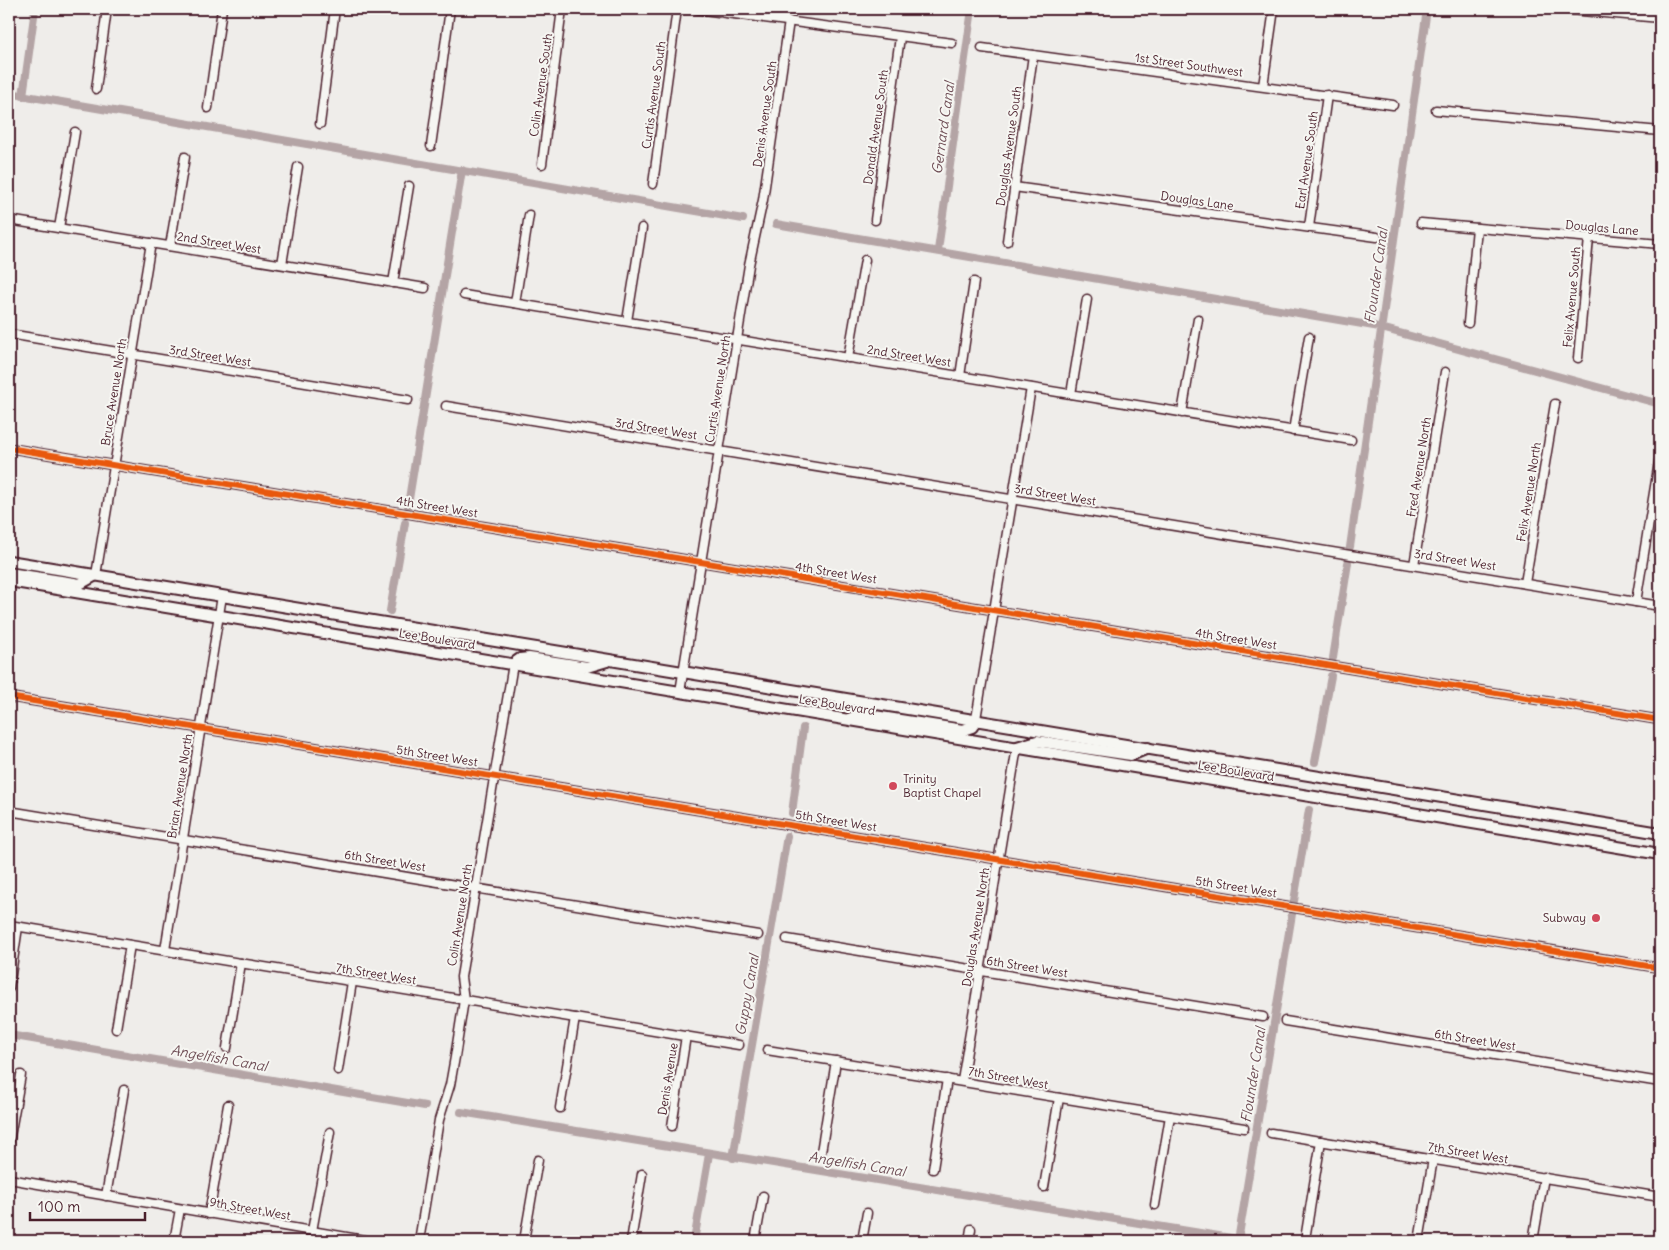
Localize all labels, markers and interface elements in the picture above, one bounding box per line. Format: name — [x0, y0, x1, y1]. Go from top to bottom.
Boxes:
street label: Colin Avenue South — [526, 32, 555, 138]
street label: Curtis Avenue South — [638, 40, 669, 150]
street label: 1st Street Southwest — [1134, 50, 1244, 79]
street label: Denis Avenue South — [750, 60, 779, 168]
street label: Donald Avenue South — [860, 68, 891, 185]
water label: Gernard Canal — [928, 79, 959, 175]
street label: Douglas Avenue South — [993, 85, 1024, 207]
street label: Earl Avenue South — [1292, 110, 1321, 210]
street label: Douglas Lane — [1160, 188, 1234, 213]
street label: Douglas Lane — [1565, 217, 1639, 238]
water label: Flounder Canal — [1360, 225, 1392, 325]
street label: 2nd Street West — [176, 228, 262, 257]
street label: Felix Avenue South — [1560, 246, 1583, 348]
street label: Curtis Avenue North — [702, 334, 733, 444]
street label: Bruce Avenue North — [98, 337, 129, 447]
street label: 2nd Street West — [866, 341, 952, 370]
street label: 3rd Street West — [168, 342, 252, 369]
street label: 3rd Street West — [614, 415, 698, 442]
street label: Fred Avenue North — [1403, 416, 1434, 518]
street label: Felix Avenue North — [1513, 441, 1544, 543]
street label: 3rd Street West — [1013, 481, 1097, 508]
street label: 4th Street West — [395, 493, 479, 520]
street label: 3rd Street West — [1413, 546, 1497, 573]
street label: 4th Street West — [794, 559, 878, 586]
street label: Lee Boulevard — [398, 625, 476, 652]
street label: 4th Street West — [1194, 625, 1278, 652]
street label: Lee Boulevard — [798, 691, 876, 718]
street label: Brian Avenue North — [164, 732, 195, 839]
street label: 5th Street West — [395, 742, 479, 769]
street label: Lee Boulevard — [1197, 757, 1275, 784]
place label: Trinity Baptist Chapel — [903, 771, 981, 800]
marker: Trinity Baptist Chapel — [887, 780, 899, 792]
street label: 5th Street West — [794, 807, 878, 834]
street label: 6th Street West — [343, 847, 427, 874]
street label: Colin Avenue North — [444, 863, 475, 967]
street label: Douglas Avenue North — [959, 866, 992, 988]
street label: 5th Street West — [1194, 873, 1278, 900]
place label: Subway — [1543, 910, 1586, 925]
marker: Subway — [1590, 912, 1602, 924]
water label: Guppy Canal — [731, 951, 763, 1037]
street label: 6th Street West — [985, 953, 1069, 980]
street label: 7th Street West — [335, 960, 417, 987]
water label: Flounder Canal — [1237, 1024, 1270, 1124]
street label: 6th Street West — [1433, 1026, 1517, 1053]
water label: Angelfish Canal — [169, 1041, 270, 1076]
street label: Denis Avenue — [654, 1042, 681, 1116]
street label: 7th Street West — [967, 1063, 1049, 1092]
street label: 7th Street West — [1427, 1139, 1509, 1166]
water label: Angelfish Canal — [807, 1147, 908, 1181]
scale bar — [30, 1190, 145, 1222]
street label: 9th Street West — [208, 1194, 292, 1223]
text: 100 m — [38, 1197, 80, 1216]

